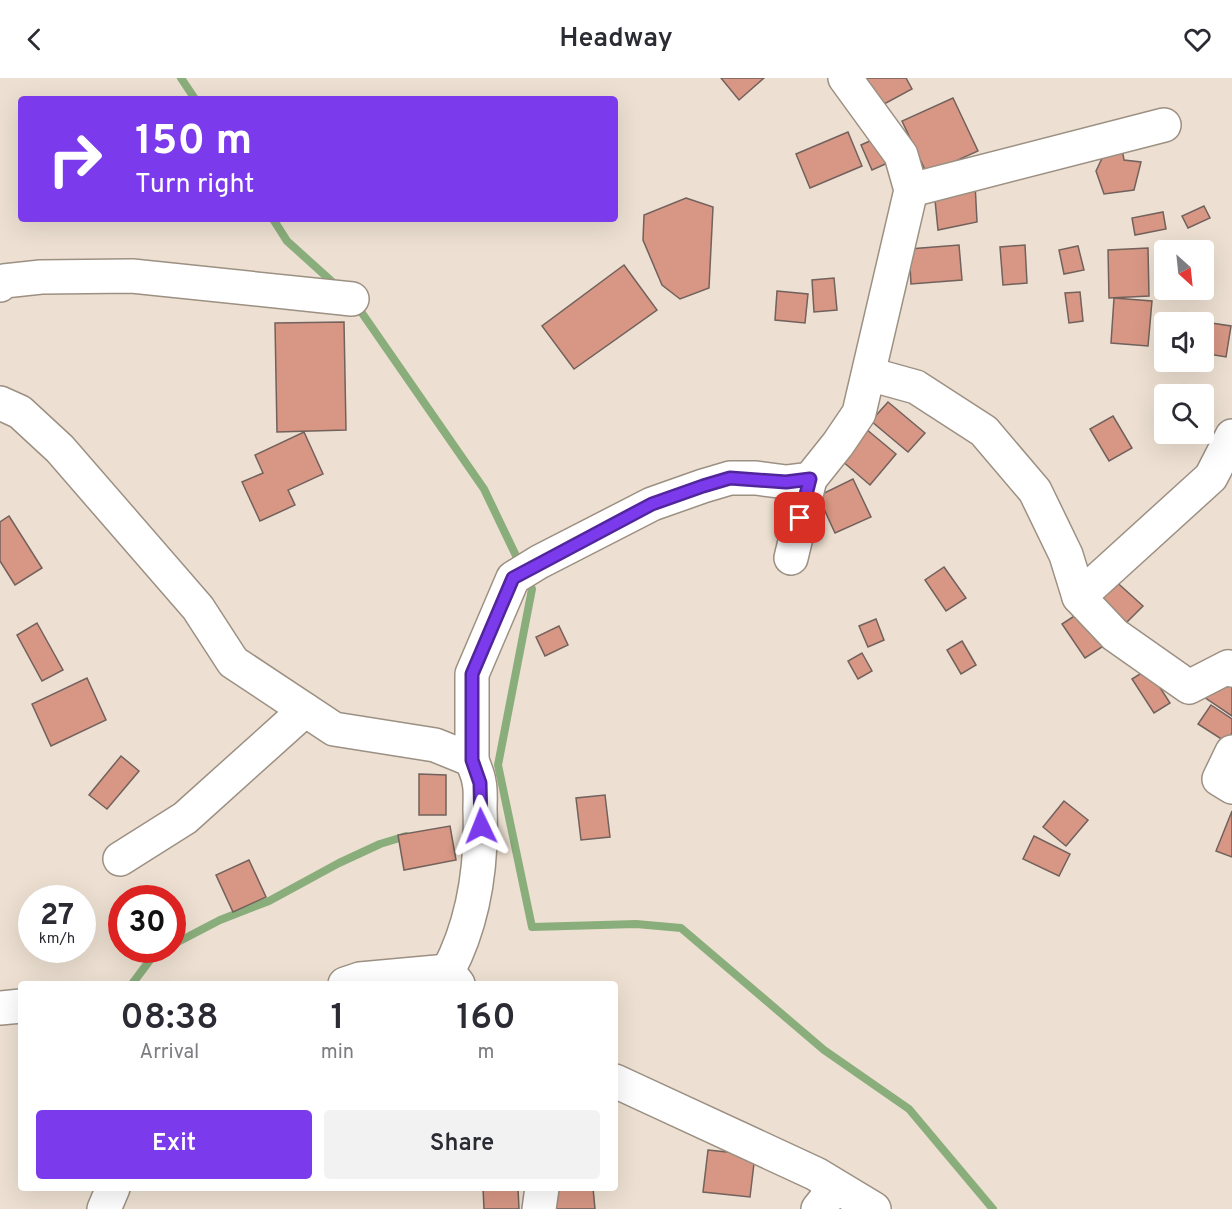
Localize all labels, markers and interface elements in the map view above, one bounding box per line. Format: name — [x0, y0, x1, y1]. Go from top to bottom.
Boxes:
text: Headway — [559, 22, 673, 56]
icon: back — [18, 23, 51, 56]
icon: heart — [1181, 23, 1214, 56]
text: 150 m — [135, 116, 252, 169]
icon: right — [36, 120, 114, 198]
text: Turn right — [135, 168, 254, 202]
north arrow — [1154, 240, 1214, 300]
map controls — [1154, 240, 1214, 444]
button: sound — [1154, 312, 1214, 372]
button: search — [1154, 384, 1214, 444]
pin — [774, 492, 825, 543]
icon: arrive — [783, 501, 816, 534]
position arrow — [449, 794, 513, 858]
speed limit sign: 30 — [108, 885, 186, 963]
text: 27 — [40, 898, 74, 935]
text: km/h — [39, 930, 75, 949]
text: 08:38 — [120, 996, 219, 1042]
text: 1 — [330, 996, 345, 1042]
text: 160 — [456, 996, 516, 1042]
text: Arrival — [140, 1040, 199, 1066]
text: min — [321, 1040, 354, 1066]
text: m — [478, 1040, 495, 1066]
button: Exit — [36, 1110, 312, 1179]
button: Share — [324, 1110, 600, 1179]

